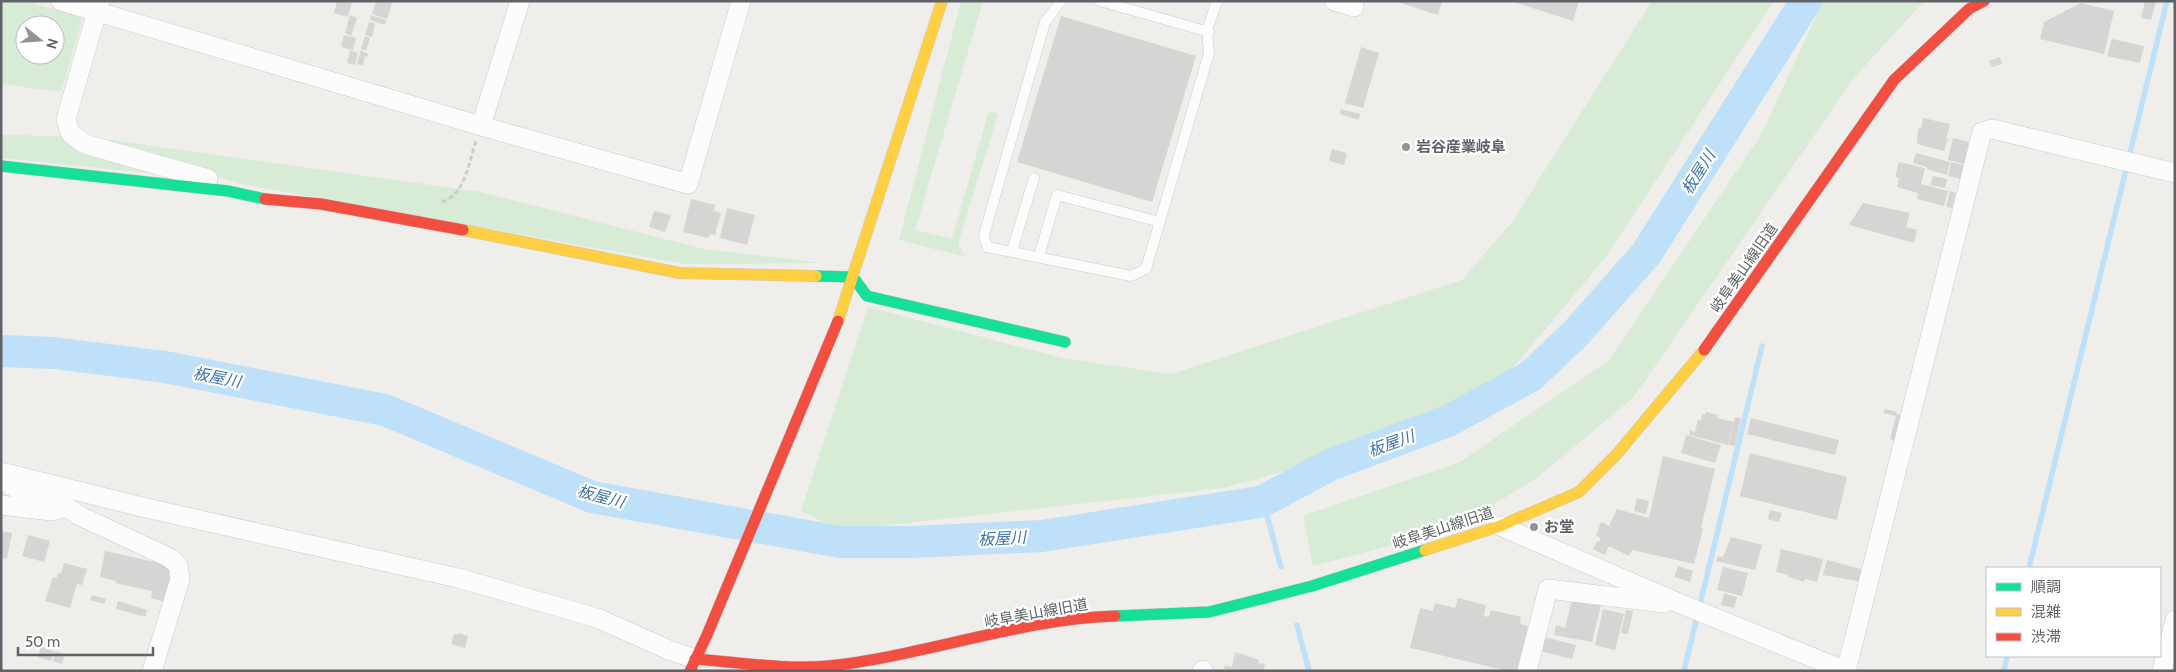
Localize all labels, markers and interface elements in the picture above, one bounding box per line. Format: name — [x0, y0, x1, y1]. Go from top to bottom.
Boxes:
north arrow — [15, 15, 65, 65]
text: N — [42, 36, 62, 51]
place label: 岩谷産業岐阜 — [1416, 138, 1506, 156]
marker: 岩谷産業岐阜 — [1400, 141, 1412, 153]
water label: 板屋川 — [1678, 145, 1720, 198]
street label: 岐阜美山線旧道 — [1707, 220, 1781, 316]
water label: 板屋川 — [192, 364, 244, 392]
water label: 板屋川 — [1365, 426, 1419, 461]
water label: 板屋川 — [575, 481, 628, 512]
street label: 岐阜美山線旧道 — [1390, 503, 1496, 553]
place label: お堂 — [1544, 518, 1574, 536]
marker: お堂 — [1528, 521, 1540, 533]
water label: 板屋川 — [978, 528, 1028, 549]
legend — [1986, 567, 2161, 657]
text: 順調 — [2031, 578, 2061, 596]
street label: 岐阜美山線旧道 — [983, 595, 1089, 631]
text: 混雑 — [2031, 603, 2061, 621]
scale bar — [18, 624, 152, 656]
text: 渋滞 — [2031, 628, 2061, 646]
text: 50 m — [25, 633, 60, 651]

